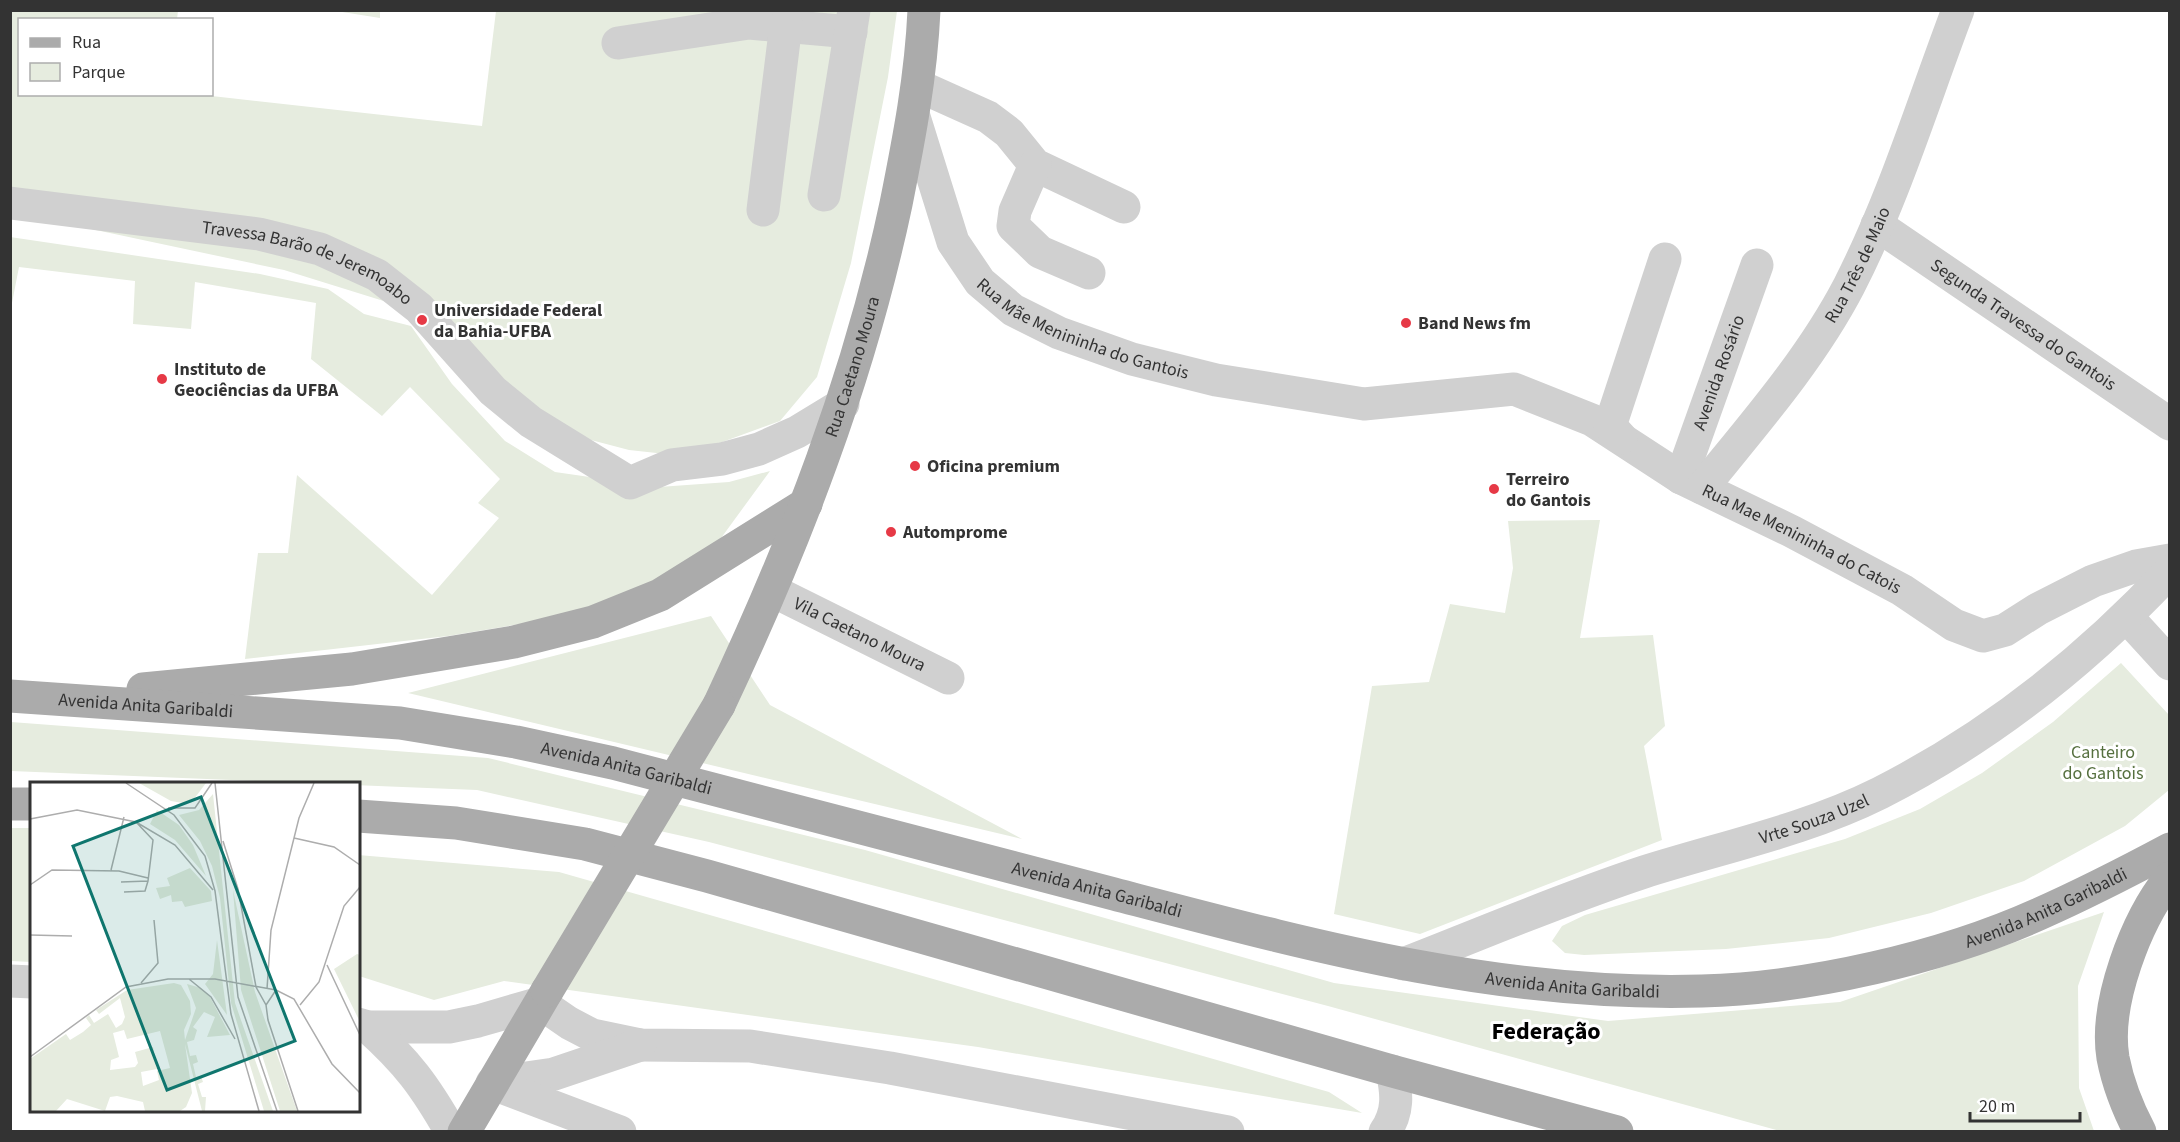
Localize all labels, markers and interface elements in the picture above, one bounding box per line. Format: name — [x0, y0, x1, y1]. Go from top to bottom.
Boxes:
legend — [18, 18, 213, 96]
text: Rua — [72, 30, 101, 55]
text: Parque — [72, 60, 125, 85]
street label: Rua Três de Maio — [1819, 203, 1897, 328]
street label: Travessa Barão de Jeremoabo — [200, 215, 418, 311]
street label: Segunda Travessa do Gantois — [1925, 253, 2121, 397]
street label: Rua Mãe Menininha do Gantois — [971, 272, 1191, 386]
street label: Rua Caetano Moura — [819, 294, 886, 441]
place label: Universidade Federal da Bahia-UFBA — [434, 298, 602, 344]
place label: Band News fm — [1418, 311, 1531, 336]
street label: Avenida Rosário — [1687, 312, 1751, 434]
marker: Universidade Federal da Bahia-UFBA — [415, 313, 429, 327]
marker: Band News fm — [1399, 316, 1413, 330]
place label: Instituto de Geociências da UFBA — [174, 357, 339, 403]
marker: Instituto de Geociências da UFBA — [155, 372, 169, 386]
place label: Oficina premium — [927, 454, 1060, 479]
marker: Oficina premium — [908, 459, 922, 473]
place label: Terreiro do Gantois — [1506, 467, 1591, 513]
street label: Rua Mae Menininha do Catois — [1698, 478, 1906, 600]
marker: Terreiro do Gantois — [1487, 482, 1501, 496]
place label: Automprome — [902, 520, 1008, 545]
marker: Automprome — [884, 525, 898, 539]
street label: Vila Caetano Moura — [789, 591, 930, 678]
street label: Avenida Anita Garibaldi — [57, 687, 234, 724]
street label: Avenida Anita Garibaldi — [539, 736, 715, 801]
park label: Canteiro do Gantois — [2063, 740, 2143, 786]
inset map — [30, 782, 360, 1112]
street label: Vrte Souza Uzel — [1756, 788, 1873, 851]
street label: Avenida Anita Garibaldi — [1009, 856, 1185, 924]
street label: Avenida Anita Garibaldi — [1962, 862, 2132, 955]
street label: Avenida Anita Garibaldi — [1484, 966, 1660, 1004]
district label: Federação — [1491, 1014, 1601, 1049]
scale bar — [1970, 1085, 2080, 1123]
text: 20 m — [1979, 1094, 2015, 1119]

